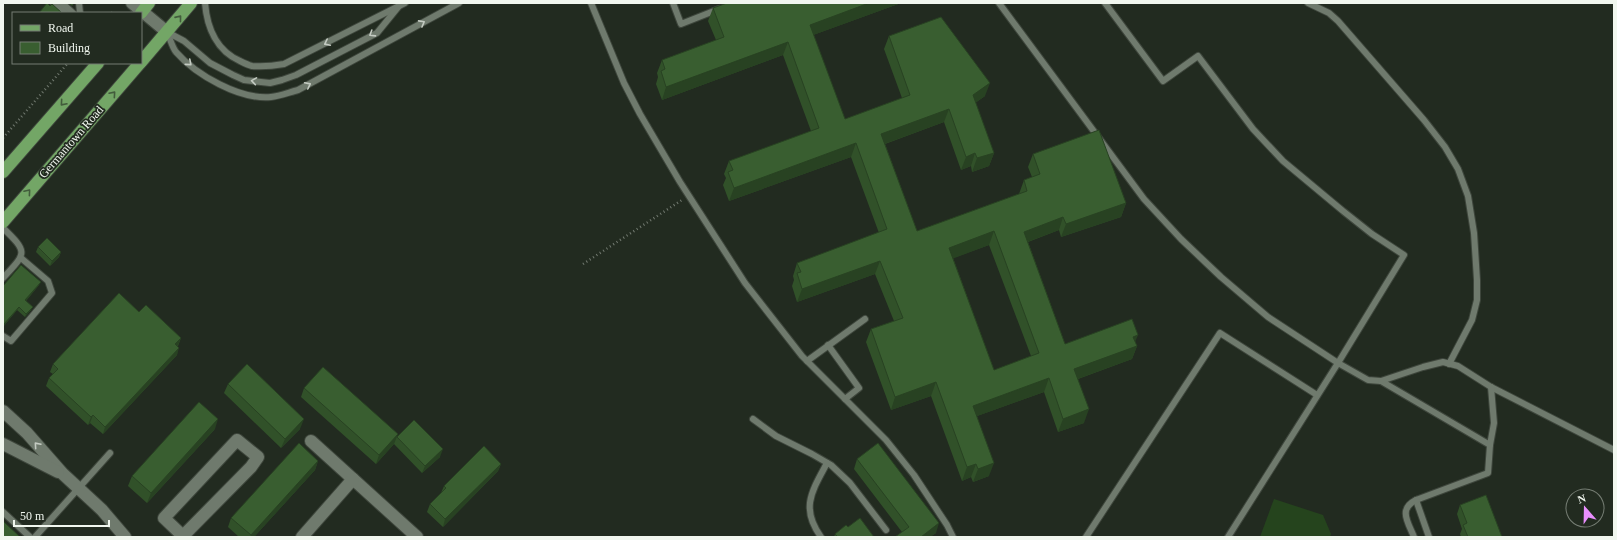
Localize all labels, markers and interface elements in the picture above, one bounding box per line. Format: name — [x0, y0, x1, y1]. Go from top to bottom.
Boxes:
legend — [12, 12, 142, 64]
one-way arrow — [174, 15, 181, 22]
text: Road — [48, 21, 73, 35]
one-way arrow — [418, 21, 425, 28]
one-way arrow — [370, 30, 377, 37]
one-way arrow — [323, 38, 331, 46]
text: Building — [48, 41, 90, 55]
one-way arrow — [184, 59, 192, 66]
one-way arrow — [251, 77, 257, 86]
one-way arrow — [304, 82, 311, 90]
one-way arrow — [109, 91, 116, 99]
one-way arrow — [60, 98, 68, 106]
street label: Germantown Road — [36, 103, 106, 181]
one-way arrow — [24, 190, 31, 197]
one-way arrow — [35, 442, 42, 450]
north arrow — [1565, 488, 1605, 528]
text: N — [1576, 492, 1587, 506]
scale bar — [14, 502, 109, 528]
text: 50 m — [20, 509, 45, 523]

